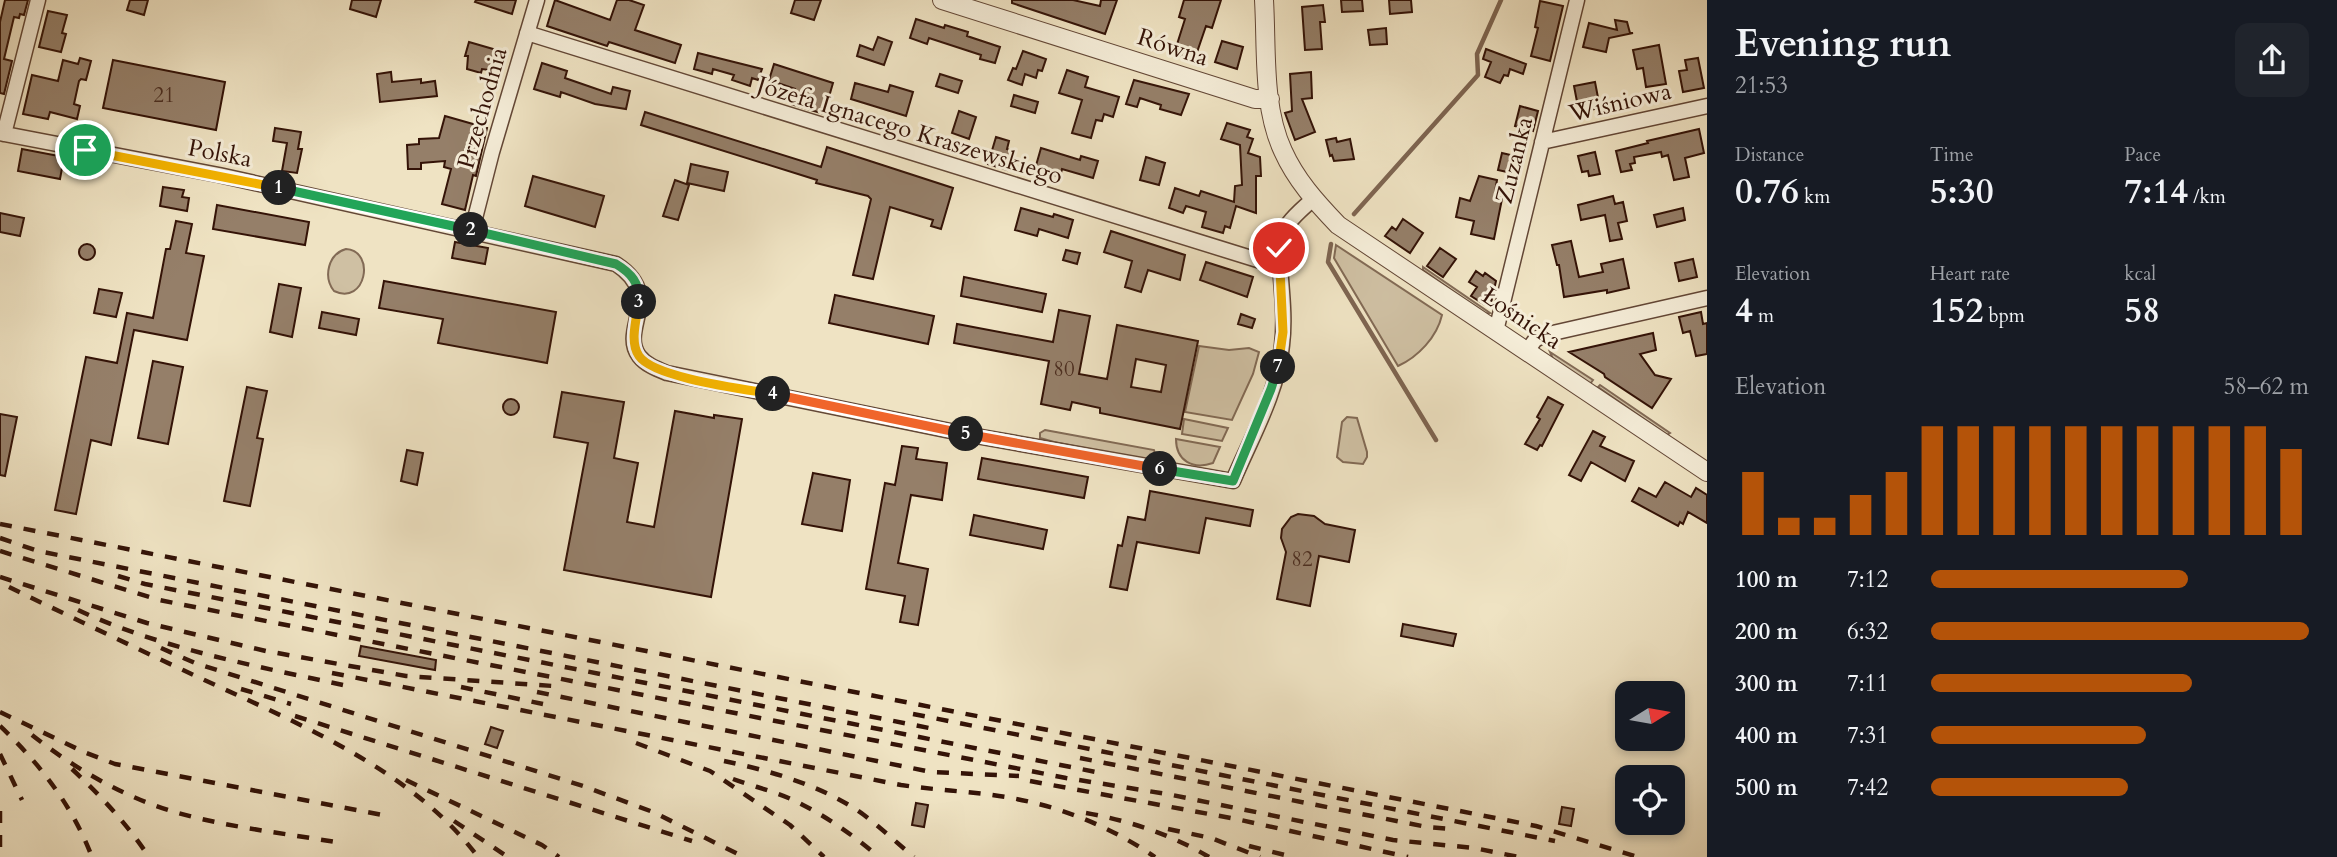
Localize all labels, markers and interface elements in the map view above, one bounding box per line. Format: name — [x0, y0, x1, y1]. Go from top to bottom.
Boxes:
text: Evening run — [1735, 18, 1951, 70]
street label: Równa — [1133, 21, 1213, 75]
button: share — [2235, 23, 2309, 97]
street label: Przechodnia — [449, 43, 516, 173]
street label: Józefa Ignacego Kraszewskiego — [750, 67, 1067, 193]
text: 21:53 — [1735, 70, 1788, 101]
street label: Wiśniowa — [1565, 75, 1675, 131]
house number: 21 — [153, 81, 175, 110]
street label: Zuzanka — [1488, 113, 1541, 207]
pin — [55, 120, 115, 180]
icon: arrive — [66, 131, 104, 169]
street label: Polska — [185, 131, 255, 176]
text: Distance — [1735, 142, 1804, 168]
text: Time — [1930, 142, 1974, 168]
text: Pace — [2124, 142, 2161, 168]
text: 0.76 — [1735, 168, 1799, 216]
text: 5:30 — [1930, 168, 1994, 216]
text: 7:14 — [2124, 168, 2188, 216]
pin: 1 — [262, 170, 296, 206]
text: 1 — [274, 174, 283, 200]
text: km — [1799, 184, 1830, 210]
text: /km — [2188, 184, 2226, 210]
pin: 2 — [454, 212, 489, 247]
text: 2 — [466, 216, 475, 242]
pin — [1249, 218, 1309, 278]
icon: check — [1260, 229, 1298, 267]
text: Elevation — [1735, 261, 1810, 287]
text: Heart rate — [1930, 261, 2010, 287]
text: kcal — [2124, 261, 2156, 287]
street label: Łośnicka — [1475, 280, 1569, 358]
pin: 3 — [622, 284, 656, 320]
text: 4 — [1735, 287, 1753, 335]
text: 152 — [1930, 287, 1983, 335]
text: 58 — [2124, 287, 2160, 335]
text: 3 — [634, 288, 643, 314]
text: m — [1753, 303, 1774, 329]
text: bpm — [1983, 303, 2025, 329]
pin: 7 — [1260, 350, 1296, 384]
text: 7 — [1273, 353, 1282, 379]
house number: 80 — [1053, 355, 1075, 384]
text: Elevation — [1735, 371, 1826, 402]
text: 58–62 m — [2224, 371, 2309, 402]
pin: 4 — [756, 376, 790, 412]
text: 4 — [768, 380, 777, 406]
pin: 5 — [948, 416, 984, 452]
text: 5 — [961, 420, 970, 446]
pin: 6 — [1142, 452, 1178, 486]
text: 6 — [1155, 455, 1164, 481]
house number: 82 — [1291, 545, 1313, 574]
text: 100 m — [1735, 564, 1798, 595]
text: 7:12 — [1847, 564, 1888, 595]
text: 200 m — [1735, 616, 1798, 647]
text: 6:32 — [1847, 616, 1888, 647]
text: 300 m — [1735, 668, 1798, 699]
text: 7:11 — [1847, 668, 1888, 699]
north arrow — [1615, 681, 1685, 751]
map controls — [1615, 681, 1685, 835]
text: 400 m — [1735, 720, 1798, 751]
text: 7:31 — [1847, 720, 1888, 751]
button: locate — [1615, 765, 1685, 835]
text: 500 m — [1735, 772, 1798, 803]
text: 7:42 — [1847, 772, 1888, 803]

